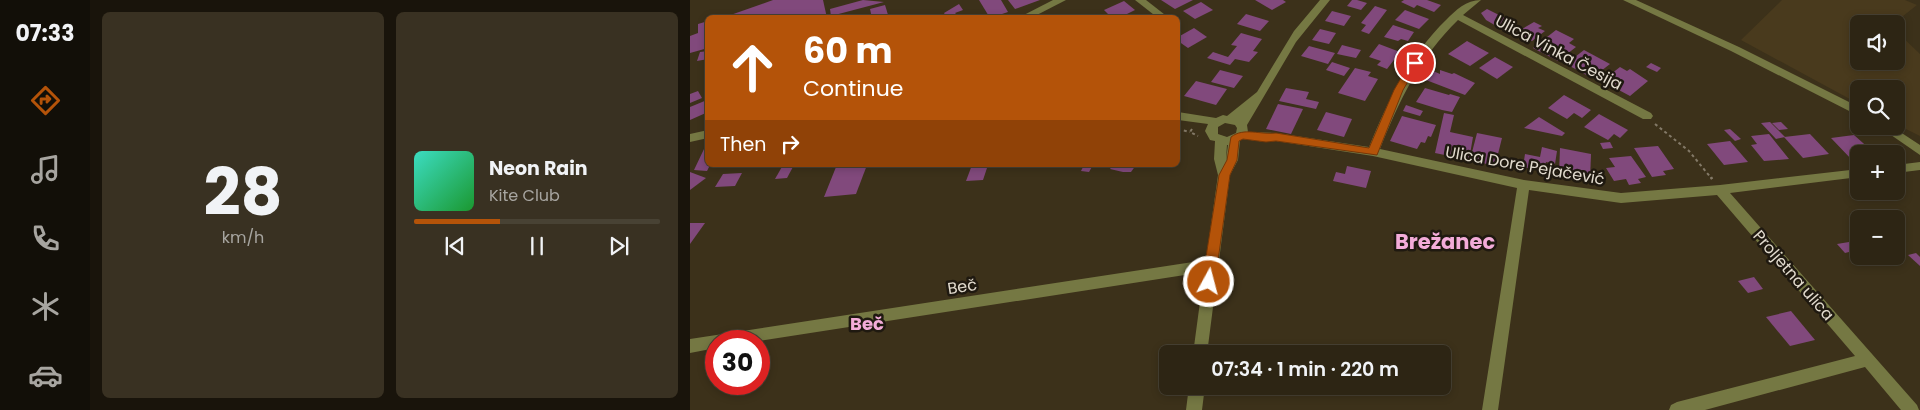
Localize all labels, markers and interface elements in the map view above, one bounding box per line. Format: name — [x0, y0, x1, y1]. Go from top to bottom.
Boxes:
street label: Ulica Vinka Česija — [1491, 9, 1626, 96]
map controls — [1850, 15, 1905, 265]
button: sound — [1850, 15, 1905, 70]
text: 07:33 — [16, 18, 74, 49]
text: 60 m — [803, 26, 893, 75]
icon: ahead — [720, 35, 785, 100]
pin — [1394, 42, 1436, 84]
icon: arrive — [1401, 49, 1429, 77]
text: Continue — [803, 73, 903, 104]
button: search — [1850, 80, 1905, 135]
icon: directions — [28, 83, 63, 118]
icon: right — [776, 130, 804, 158]
text: Then — [720, 131, 766, 158]
street label: Ulica Dore Pejačević — [1443, 140, 1607, 191]
button: + — [1850, 145, 1905, 200]
text: 28 — [203, 147, 283, 238]
icon: music — [28, 152, 63, 187]
text: Neon Rain — [489, 155, 588, 182]
text: Kite Club — [489, 184, 560, 207]
button: − — [1850, 210, 1905, 265]
icon: phone — [28, 221, 63, 256]
street label: Proljetna ulica — [1748, 225, 1839, 326]
text: km/h — [222, 226, 264, 249]
district label: Brežanec — [1395, 227, 1495, 256]
icon: previous — [441, 232, 469, 260]
icon: pause — [523, 232, 551, 260]
icon: next — [605, 232, 633, 260]
position arrow — [1182, 255, 1234, 307]
street label: Beč — [946, 273, 979, 300]
icon: climate — [28, 289, 63, 324]
district label: Beč — [850, 311, 884, 336]
speed limit sign: 30 — [705, 330, 770, 395]
text: 07:34 · 1 min · 220 m — [1211, 356, 1399, 383]
icon: car — [28, 358, 63, 393]

